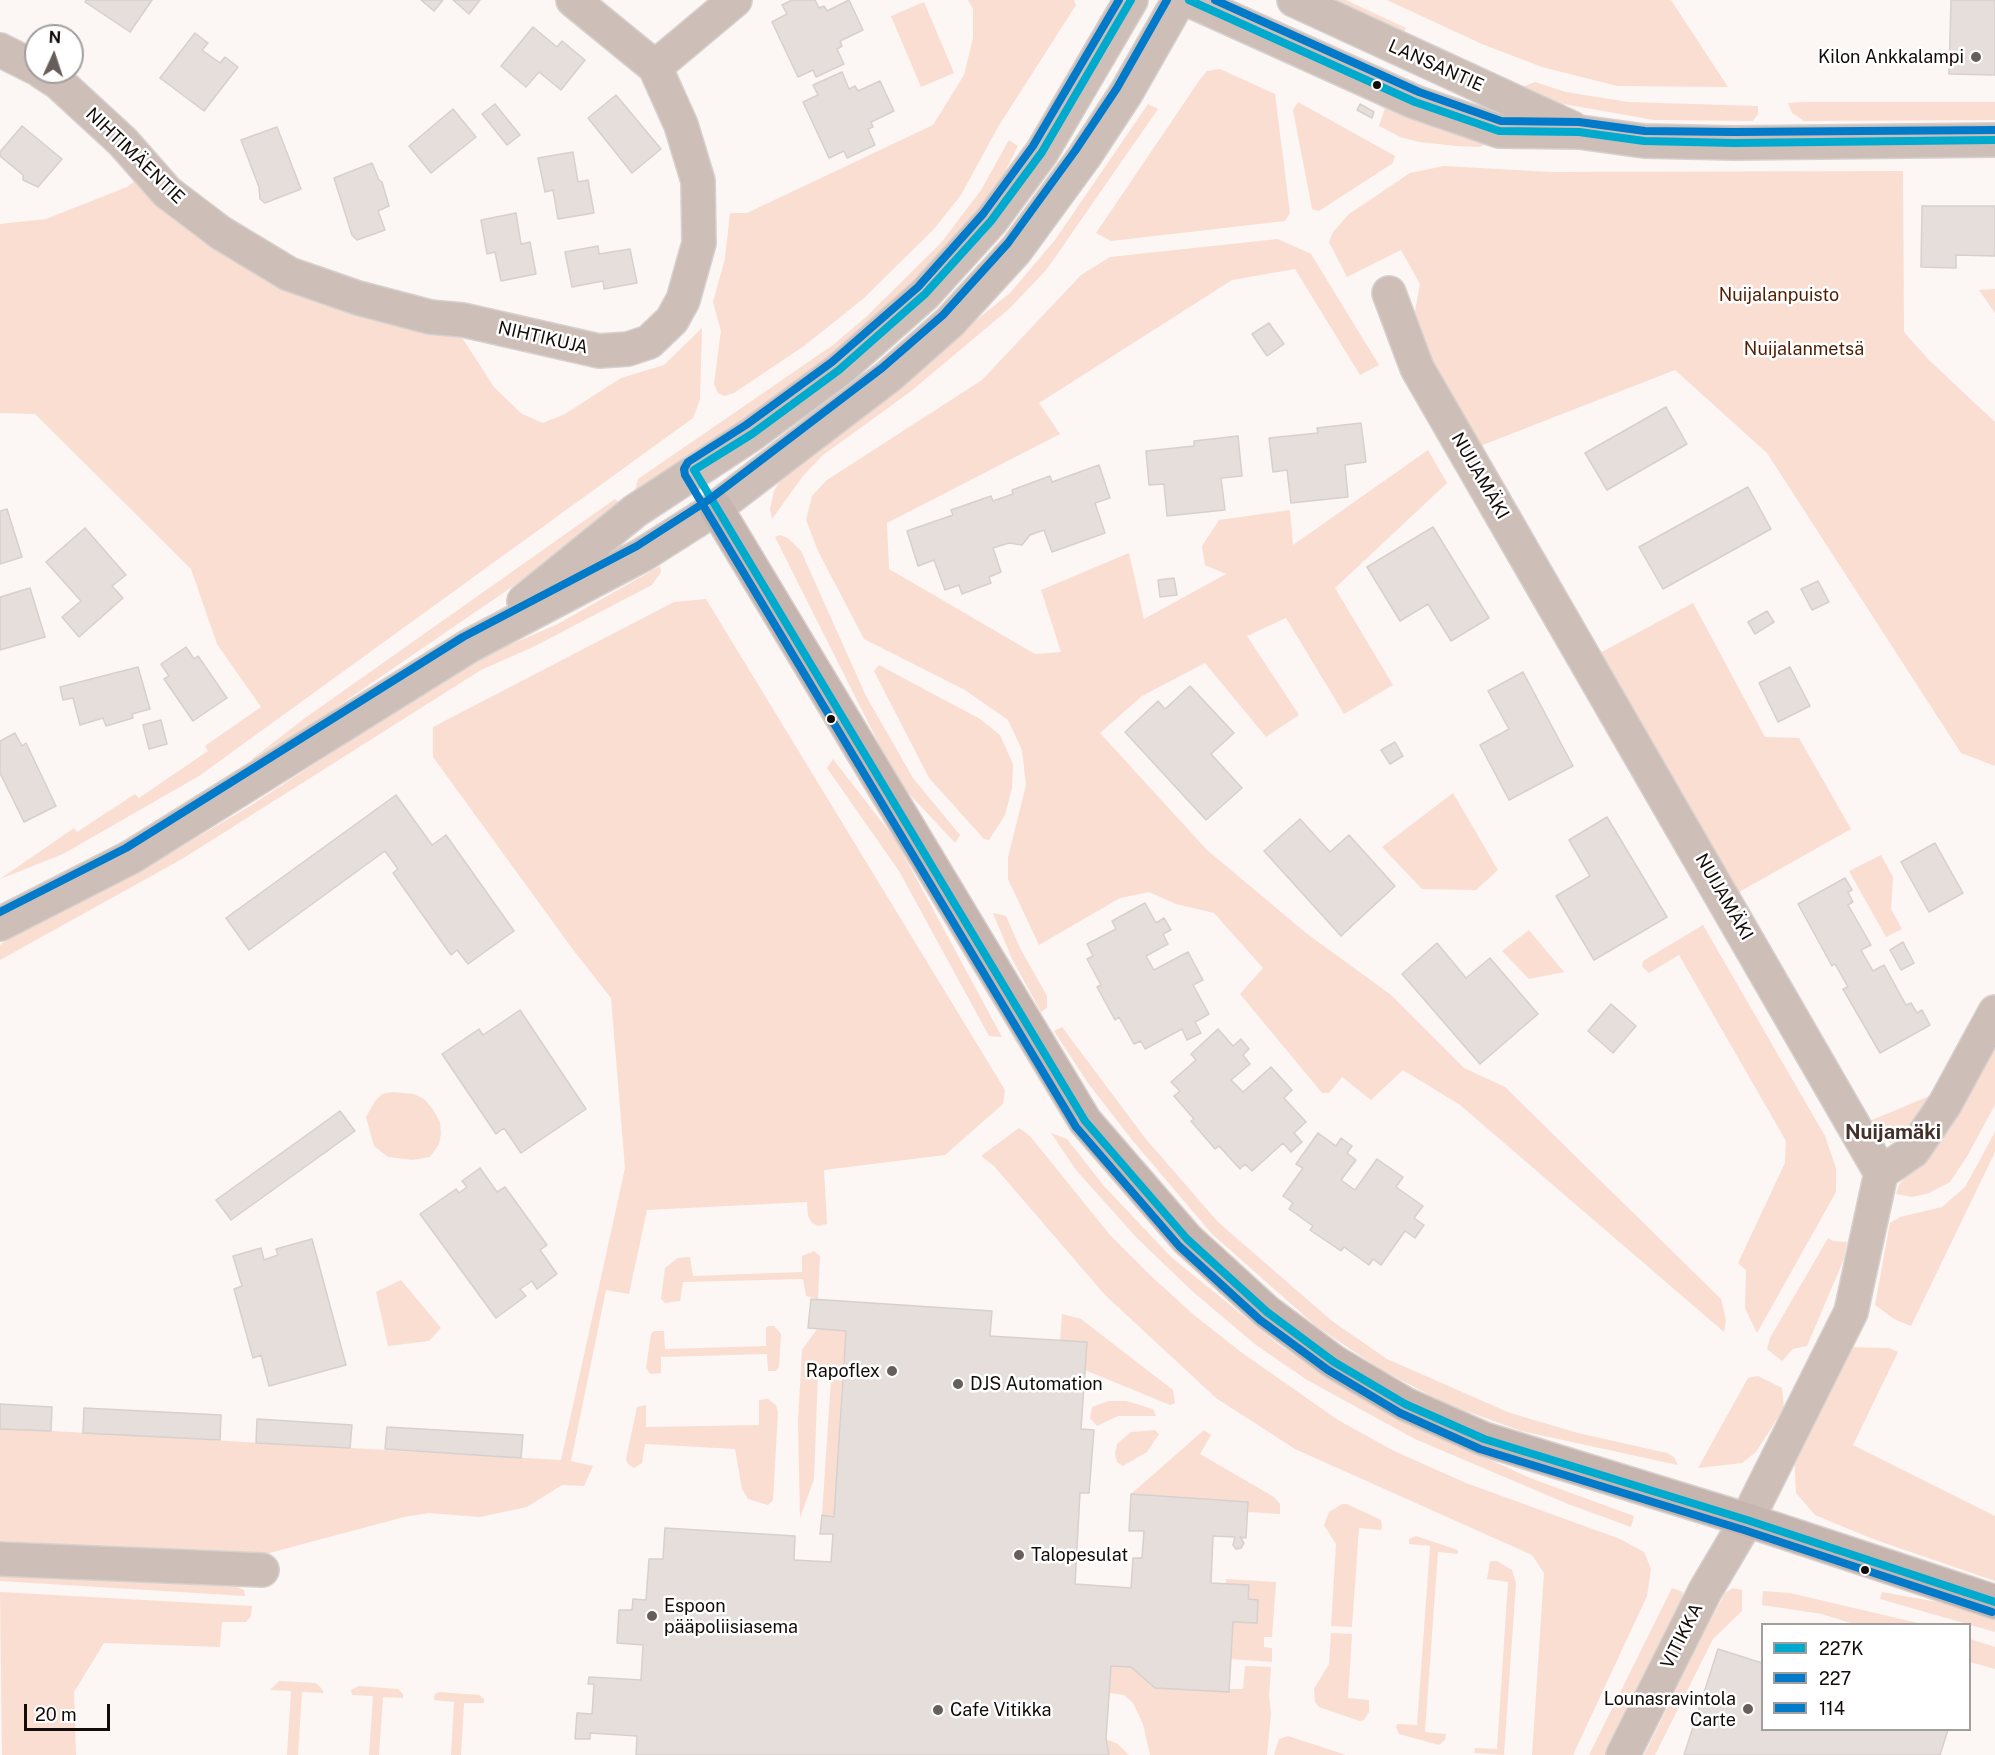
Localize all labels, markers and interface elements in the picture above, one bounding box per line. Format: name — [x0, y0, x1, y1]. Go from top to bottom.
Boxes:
north arrow — [24, 24, 84, 84]
text: N — [48, 28, 62, 47]
street label: LANSANTIE — [1385, 35, 1487, 97]
place label: Kilon Ankkalampi — [1818, 46, 1964, 68]
marker: Kilon Ankkalampi — [1969, 50, 1983, 64]
unlabelled marker — [1371, 79, 1383, 91]
street label: NIHTIMÄENTIE — [81, 104, 189, 208]
park label: Nuijalanpuisto — [1719, 284, 1839, 306]
street label: NIHTIKUJA — [496, 317, 590, 359]
park label: Nuijalanmetsä — [1744, 338, 1864, 360]
street label: NUIJAMÄKI — [1447, 429, 1513, 523]
unlabelled marker — [825, 713, 837, 725]
street label: NUIJAMÄKI — [1691, 850, 1757, 944]
district label: Nuijamäki — [1845, 1121, 1941, 1145]
place label: Rapoflex — [806, 1360, 880, 1382]
marker: Rapoflex — [885, 1364, 899, 1378]
place label: DJS Automation — [970, 1373, 1103, 1395]
marker: DJS Automation — [951, 1377, 965, 1391]
place label: Talopesulat — [1031, 1544, 1128, 1566]
marker: Talopesulat — [1012, 1548, 1026, 1562]
unlabelled marker — [1859, 1564, 1871, 1576]
place label: Espoon pääpoliisiasema — [664, 1595, 798, 1638]
street label: VITIKKA — [1656, 1600, 1708, 1672]
marker: Espoon pääpoliisiasema — [645, 1609, 659, 1623]
legend — [1761, 1623, 1971, 1731]
text: 227K — [1819, 1638, 1864, 1659]
text: 227 — [1819, 1668, 1851, 1689]
place label: Lounasravintola Carte — [1604, 1688, 1736, 1730]
scale bar — [27, 1692, 112, 1730]
text: 114 — [1819, 1698, 1845, 1719]
place label: Cafe Vitikka — [950, 1699, 1052, 1721]
marker: Lounasravintola Carte — [1741, 1702, 1755, 1716]
marker: Cafe Vitikka — [931, 1703, 945, 1717]
text: 20 m — [35, 1704, 77, 1725]

